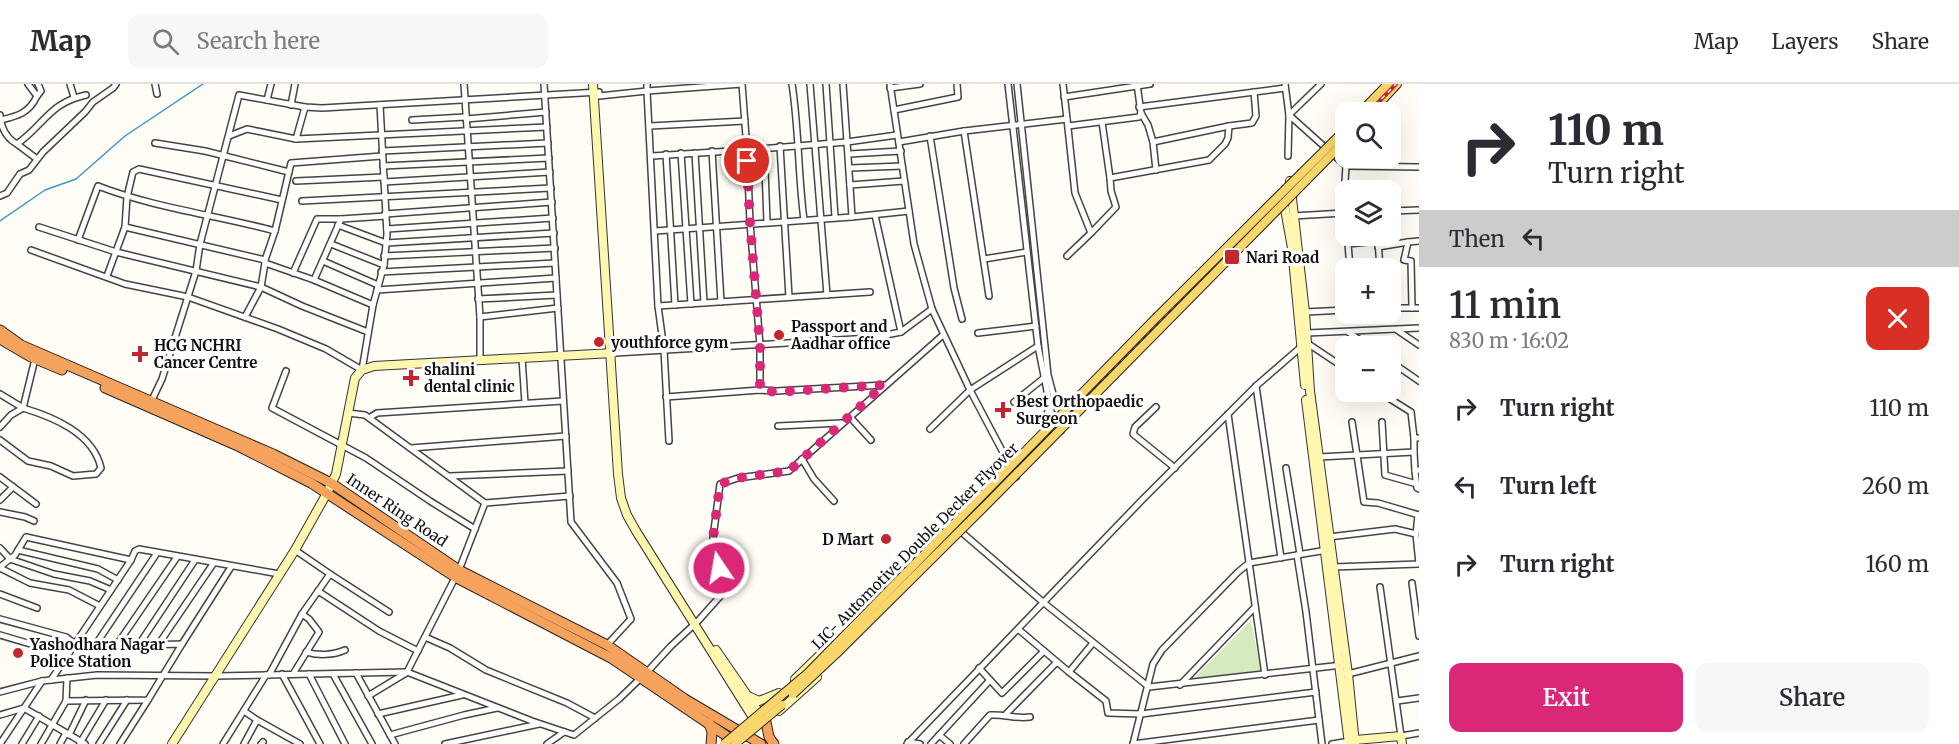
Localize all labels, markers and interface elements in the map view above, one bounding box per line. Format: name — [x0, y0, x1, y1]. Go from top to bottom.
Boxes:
search box — [128, 14, 548, 68]
text: Map — [30, 23, 92, 59]
icon: search — [149, 25, 182, 58]
text: Search here — [197, 27, 320, 55]
text: Map — [1694, 28, 1739, 55]
text: Layers — [1772, 28, 1839, 55]
text: Share — [1872, 28, 1929, 55]
map controls — [1335, 102, 1401, 402]
button: search — [1335, 102, 1401, 168]
text: 110 m — [1548, 104, 1664, 156]
icon: right — [1449, 108, 1527, 186]
pin — [721, 135, 772, 186]
icon: arrive — [730, 144, 763, 177]
text: Turn right — [1548, 156, 1685, 190]
button: layers — [1335, 180, 1401, 246]
icon: left — [1517, 222, 1550, 255]
text: Then — [1449, 225, 1505, 253]
marker: Nari Road — [1223, 248, 1241, 266]
place label: Nari Road — [1246, 248, 1319, 267]
button: + — [1335, 258, 1401, 324]
text: 11 min — [1449, 283, 1561, 328]
button: close — [1866, 287, 1929, 350]
place label: Passport and Aadhar office — [790, 317, 890, 353]
marker: Passport and Aadhar office — [772, 328, 786, 342]
text: 830 m · 16:02 — [1449, 328, 1569, 353]
place label: youthforce gym — [611, 333, 728, 352]
marker: youthforce gym — [592, 335, 606, 349]
place label: HCG NCHRI Cancer Centre — [154, 336, 257, 372]
button: − — [1335, 336, 1401, 402]
marker: HCG NCHRI Cancer Centre — [131, 345, 149, 363]
place label: shalini dental clinic — [424, 360, 515, 396]
marker: shalini dental clinic — [402, 369, 420, 387]
place label: Best Orthopaedic Surgeon — [1016, 392, 1144, 428]
icon: right — [1449, 392, 1482, 425]
text: Turn right — [1500, 394, 1614, 422]
text: 110 m — [1870, 394, 1929, 422]
marker: Best Orthopaedic Surgeon — [994, 401, 1012, 419]
street label: LIC- Automotive Double Decker Flyover — [808, 438, 1023, 653]
street label: Inner Ring Road — [343, 469, 451, 551]
icon: left — [1449, 470, 1482, 503]
text: Turn left — [1500, 472, 1597, 500]
text: 260 m — [1862, 472, 1929, 500]
place label: D Mart — [822, 530, 874, 549]
marker: D Mart — [879, 532, 893, 546]
position arrow — [687, 536, 751, 600]
icon: right — [1449, 548, 1482, 581]
text: Turn right — [1500, 550, 1614, 578]
text: 160 m — [1865, 550, 1929, 578]
place label: Yashodhara Nagar Police Station — [29, 635, 165, 671]
marker: Yashodhara Nagar Police Station — [11, 646, 25, 660]
button: Exit — [1449, 663, 1683, 732]
button: Share — [1695, 663, 1929, 732]

